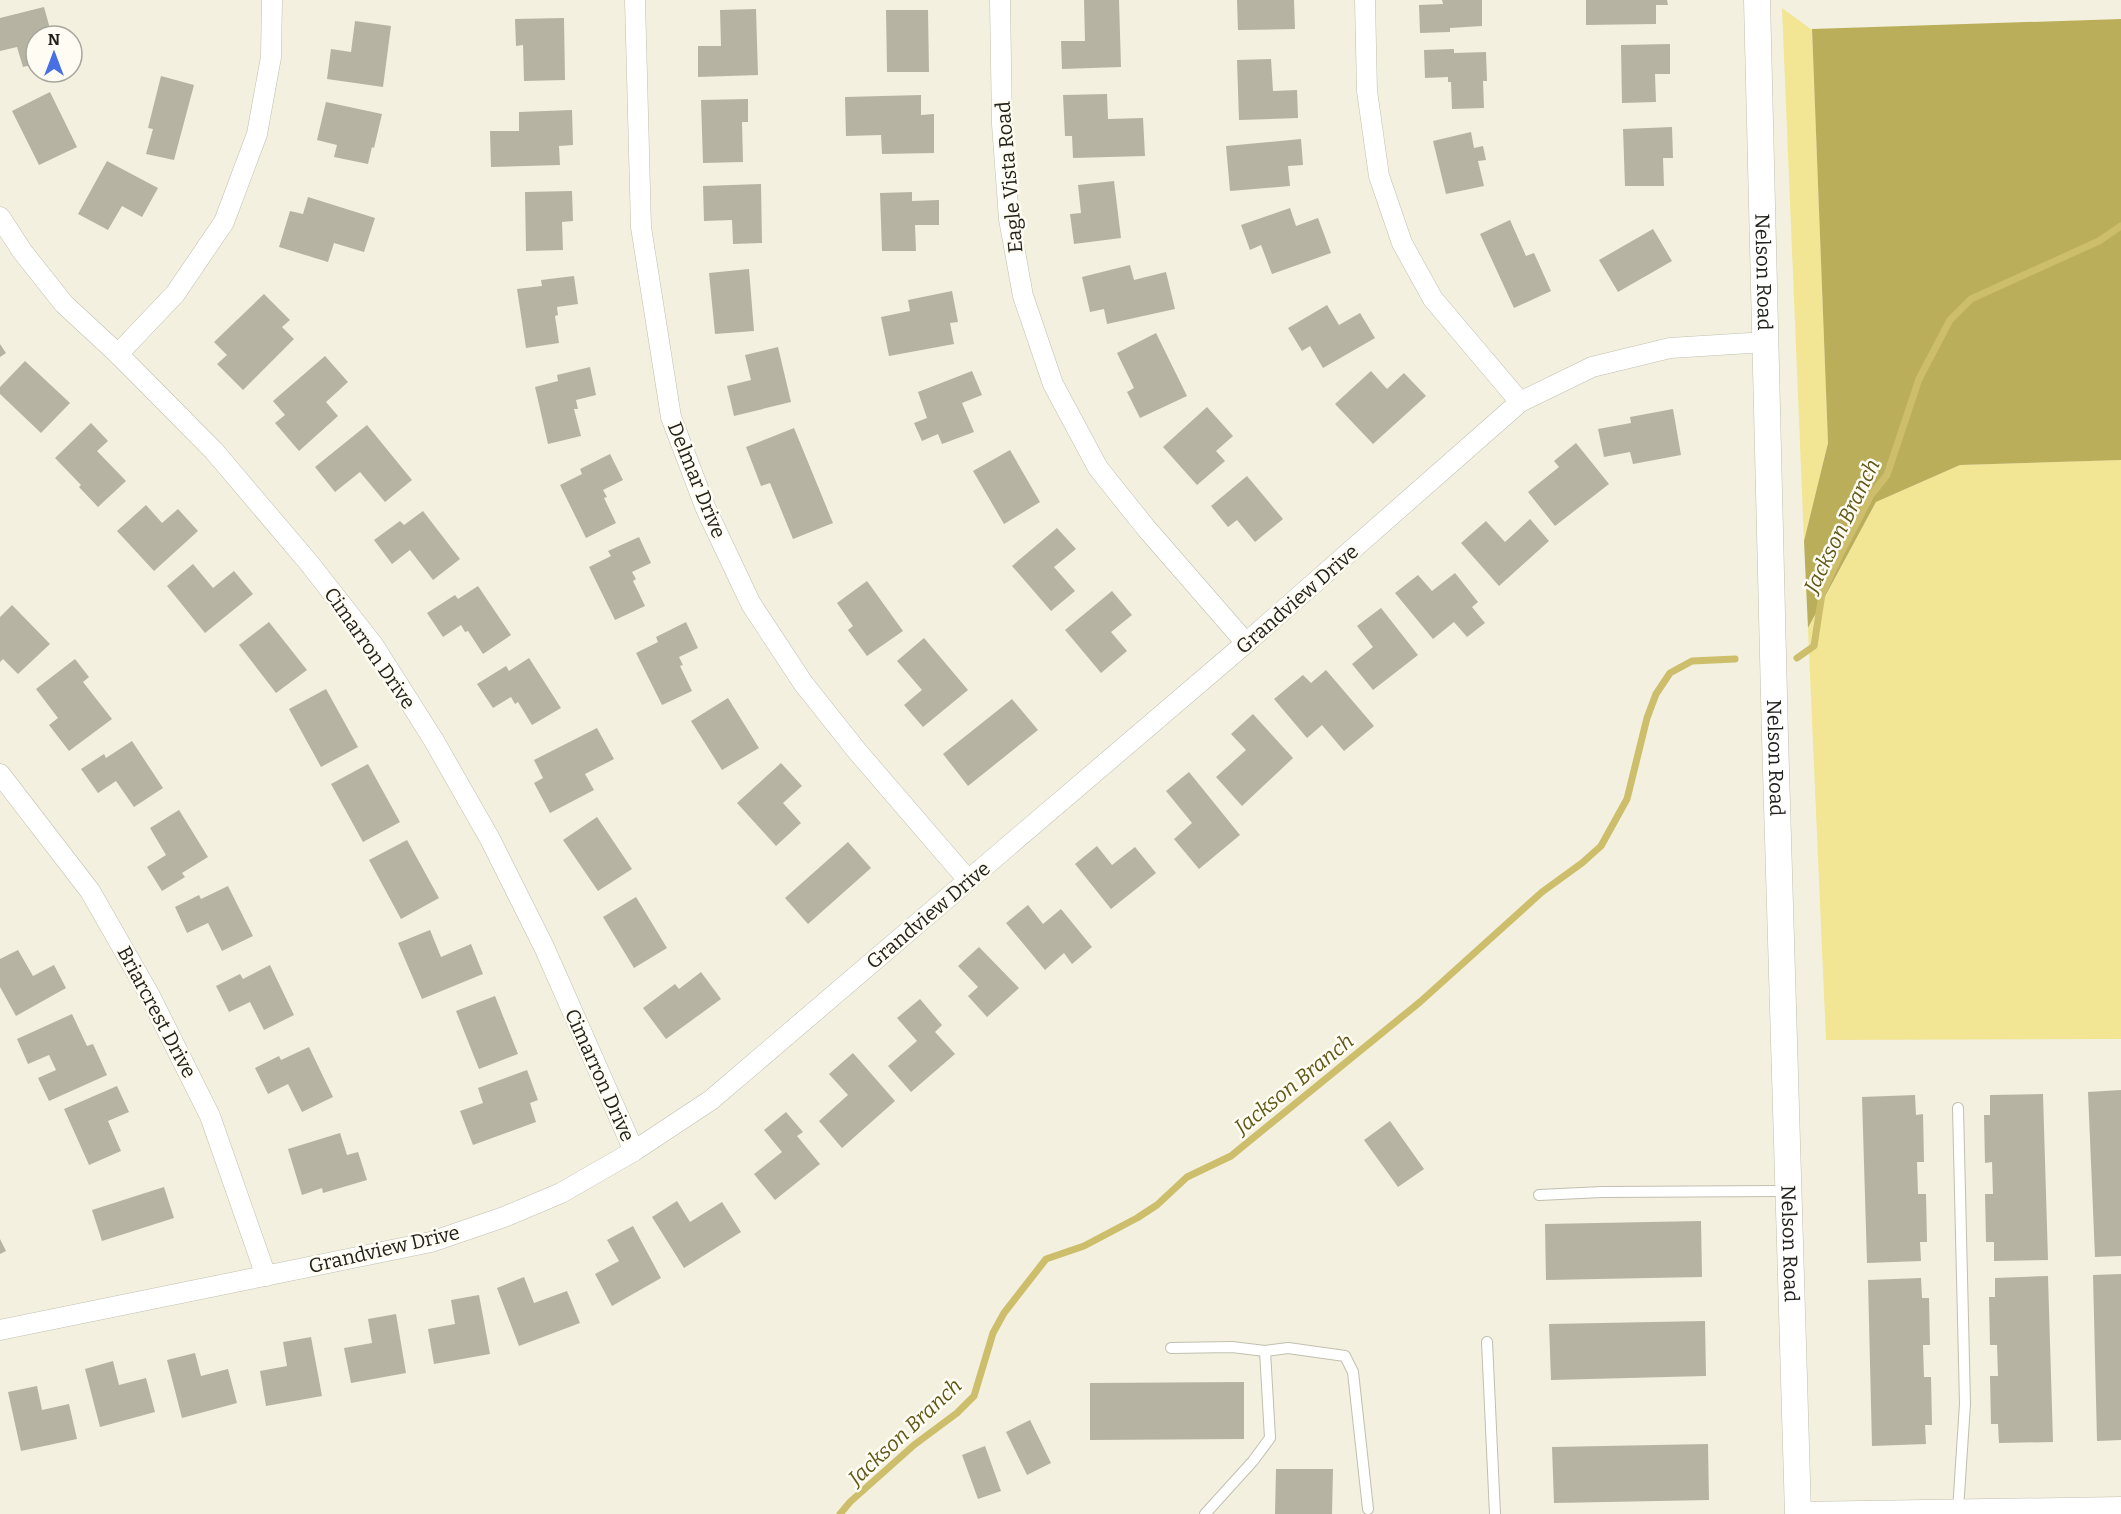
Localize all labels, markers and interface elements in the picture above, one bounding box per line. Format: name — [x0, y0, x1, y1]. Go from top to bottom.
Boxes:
north arrow — [24, 24, 84, 84]
text: N — [48, 30, 60, 49]
street label: Eagle Vista Road — [990, 100, 1028, 254]
street label: Nelson Road — [1750, 213, 1777, 331]
street label: Delmar Drive — [663, 418, 731, 542]
water label: Jackson Branch — [1797, 455, 1886, 599]
street label: Grandview Drive — [1231, 539, 1363, 659]
street label: Cimarron Drive — [319, 583, 421, 713]
street label: Nelson Road — [1762, 699, 1789, 817]
street label: Grandview Drive — [861, 856, 995, 974]
street label: Briarcrest Drive — [112, 942, 202, 1082]
street label: Cimarron Drive — [560, 1005, 640, 1145]
water label: Jackson Branch — [1228, 1028, 1359, 1141]
street label: Nelson Road — [1776, 1185, 1804, 1303]
street label: Grandview Drive — [306, 1220, 462, 1278]
water label: Jackson Branch — [841, 1373, 967, 1493]

